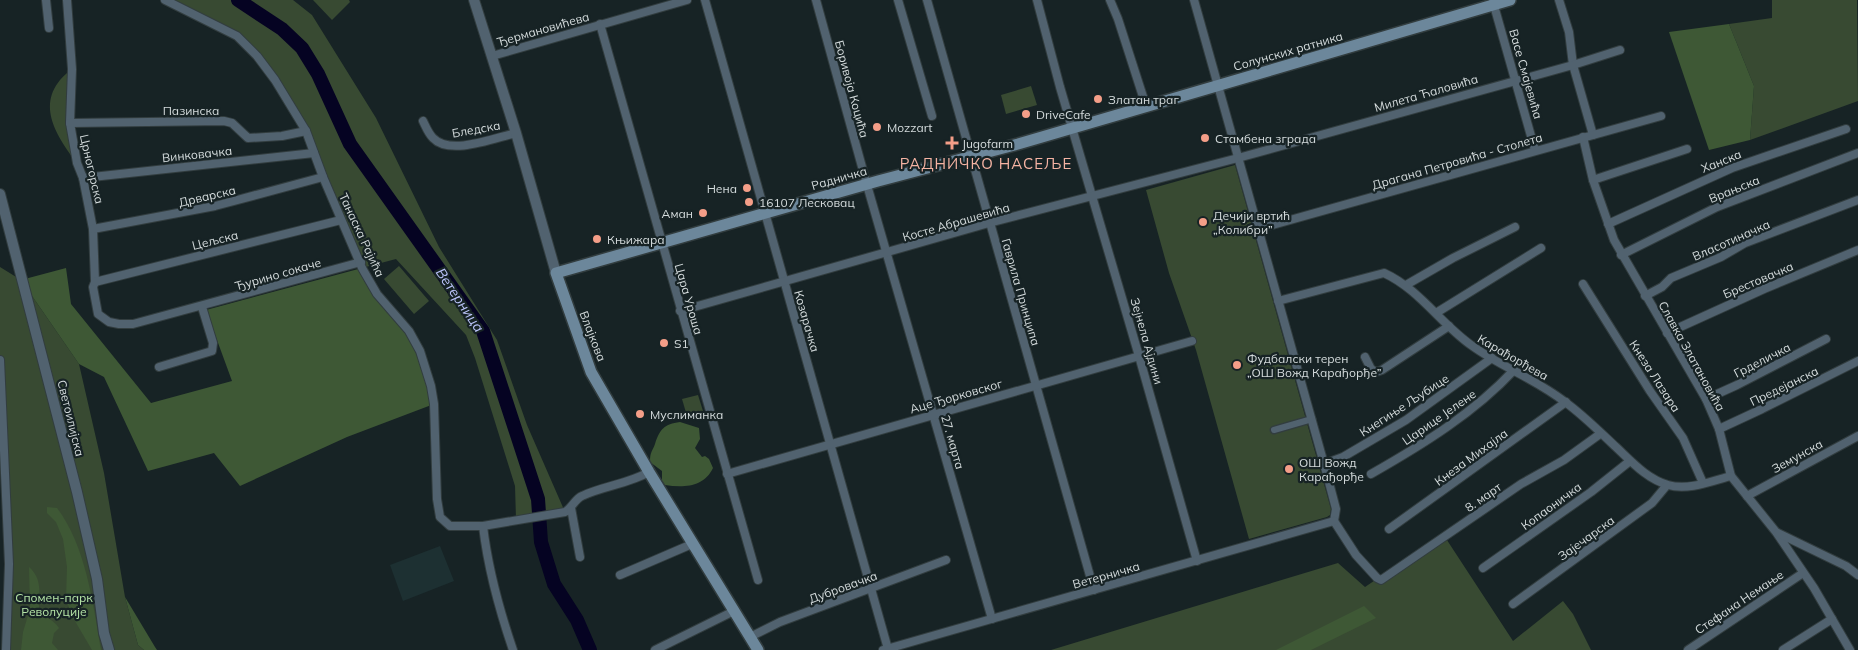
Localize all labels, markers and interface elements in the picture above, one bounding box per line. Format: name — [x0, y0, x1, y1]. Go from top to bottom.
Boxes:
street label: Ђермановићева — [495, 9, 591, 49]
street label: Васе Смајевића — [1506, 27, 1546, 121]
street label: Солунских ратника — [1232, 28, 1344, 74]
street label: Боривоја Коцића — [832, 39, 872, 139]
street label: Милета Ћаловића — [1372, 71, 1480, 115]
place label: Златан траг — [1108, 92, 1179, 107]
marker: Златан траг — [1092, 93, 1104, 105]
street label: Пазинска — [163, 103, 219, 118]
place label: DriveCafe — [1036, 107, 1091, 122]
marker: DriveCafe — [1020, 108, 1032, 120]
street label: Бледска — [451, 117, 501, 141]
place label: Mozzart — [887, 120, 933, 135]
marker: Mozzart — [871, 121, 883, 133]
street label: Драгана Петровића - Столета — [1370, 129, 1544, 193]
place label: Стамбена зграда — [1215, 131, 1316, 146]
marker: Стамбена зграда — [1199, 132, 1211, 144]
street label: Црногорска — [77, 133, 107, 205]
place label: Jugofarm — [962, 136, 1013, 151]
marker: Jugofarm — [946, 137, 958, 149]
street label: Винковачка — [161, 143, 233, 165]
street label: Ханска — [1699, 146, 1743, 176]
district label: РАДНИЧКО НАСЕЉЕ — [900, 154, 1072, 173]
street label: Радничка — [809, 163, 869, 193]
street label: Врањска — [1706, 172, 1762, 206]
place label: Нена — [707, 181, 737, 196]
street label: Дрварска — [177, 182, 237, 210]
marker: Нена — [741, 182, 753, 194]
street label: Танаска Рајића — [336, 191, 388, 279]
place label: 16107 Лесковац — [759, 195, 855, 210]
marker: 16107 Лесковац — [743, 196, 755, 208]
street label: Косте Абрашевића — [901, 199, 1011, 245]
place label: Аман — [662, 206, 693, 221]
marker: Аман — [697, 207, 709, 219]
place label: Дечији вртић „Колибри” — [1213, 208, 1290, 237]
marker: Дечији вртић „Колибри” — [1197, 216, 1209, 228]
street label: Власотиначка — [1690, 216, 1772, 264]
street label: Цељска — [190, 227, 240, 253]
place label: Књижара — [607, 232, 665, 247]
marker: Књижара — [591, 233, 603, 245]
street label: Гаврила Принципа — [999, 237, 1043, 347]
street label: Ђурино сокаче — [233, 254, 323, 293]
street label: Брестовачка — [1720, 258, 1796, 302]
street label: Цара Уроша — [672, 262, 706, 336]
water label: Ветерница — [432, 264, 488, 336]
street label: Козарачка — [791, 288, 823, 354]
street label: Зејнела Ајдини — [1127, 296, 1167, 386]
street label: Славка Златановића — [1655, 298, 1729, 414]
street label: Влајкова — [577, 309, 609, 363]
street label: Карађорђева — [1475, 331, 1551, 383]
place label: S1 — [674, 336, 689, 351]
marker: S1 — [658, 337, 670, 349]
street label: Кнеза Лазара — [1626, 337, 1684, 415]
street label: Грделичка — [1731, 339, 1793, 381]
place label: Фудбалски терен „ОШ Вожд Карађорђе” — [1247, 351, 1382, 380]
marker: Фудбалски терен „ОШ Вожд Карађорђе” — [1231, 359, 1243, 371]
street label: Предејанска — [1747, 363, 1821, 409]
street label: Кнегиње Љубице — [1357, 370, 1452, 439]
street label: Аце Ђорковског — [908, 375, 1005, 416]
street label: Светоилијска — [54, 378, 88, 458]
street label: Царице Јелене — [1399, 386, 1479, 448]
place label: Муслиманка — [650, 407, 723, 422]
marker: Муслиманка — [634, 408, 646, 420]
street label: 27. марта — [938, 413, 968, 471]
street label: Кнеза Михајла — [1431, 425, 1511, 489]
street label: Земунска — [1769, 436, 1825, 476]
place label: ОШ Вожд Карађорђе — [1299, 455, 1364, 484]
marker: ОШ Вожд Карађорђе — [1283, 463, 1295, 475]
street label: 8. март — [1462, 479, 1505, 515]
street label: Копаоничка — [1518, 479, 1584, 533]
street label: Зајечарска — [1555, 513, 1617, 563]
street label: Ветерничка — [1071, 558, 1141, 592]
street label: Стефана Немање — [1692, 567, 1787, 637]
street label: Дубровачка — [807, 568, 879, 606]
park label: Спомен-парк Револуције — [15, 590, 93, 619]

